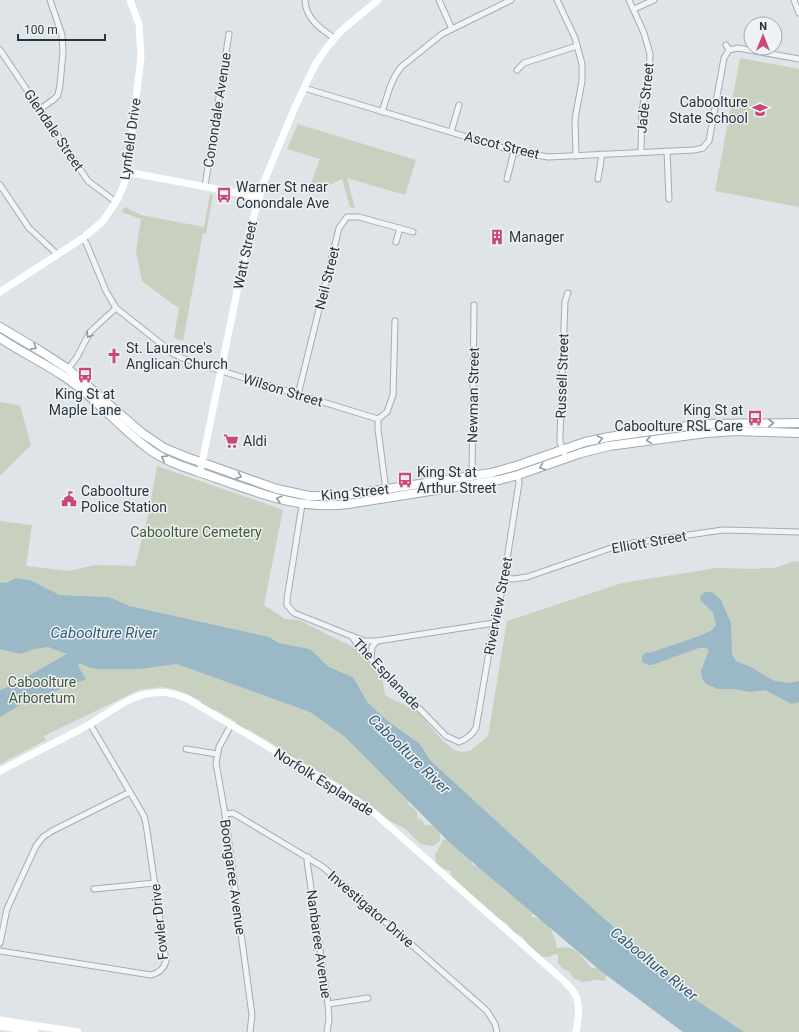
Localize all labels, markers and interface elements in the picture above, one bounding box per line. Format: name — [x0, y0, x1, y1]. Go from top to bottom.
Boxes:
scale bar — [18, 16, 105, 42]
north arrow — [743, 16, 783, 56]
text: N — [759, 20, 767, 33]
text: 100 m — [24, 23, 58, 37]
street label: Conondale Avenue — [200, 51, 234, 169]
street label: Jade Street — [633, 61, 657, 134]
street label: Glendale Street — [21, 86, 87, 174]
place label: Caboolture State School — [669, 94, 748, 126]
street label: Lynfield Drive — [116, 97, 144, 181]
school or university icon: Caboolture State School — [751, 101, 769, 119]
street label: Ascot Street — [463, 128, 542, 162]
place label: Warner St near Conondale Ave — [236, 179, 329, 211]
bus stop icon: Warner St near Conondale Ave — [215, 186, 233, 204]
street label: Watt Street — [230, 219, 260, 291]
building icon: Manager — [488, 228, 506, 246]
place label: Manager — [509, 229, 564, 245]
street label: Neil Street — [311, 244, 343, 311]
one-way arrow — [86, 331, 94, 338]
street label: Russell Street — [553, 333, 572, 419]
place label: St. Laurence's Anglican Church — [126, 340, 228, 372]
one-way arrow — [29, 342, 37, 350]
street label: Newman Street — [464, 346, 482, 443]
church icon: St. Laurence's Anglican Church — [105, 347, 123, 365]
bus stop icon: King St at Maple Lane — [76, 366, 94, 384]
street label: Wilson Street — [241, 370, 325, 410]
place label: King St at Maple Lane — [49, 386, 121, 418]
place label: King St at Caboolture RSL Care — [615, 402, 743, 434]
bus stop icon: King St at Caboolture RSL Care — [746, 409, 764, 427]
one-way arrow — [768, 419, 774, 427]
supermarket icon: Aldi — [222, 432, 240, 450]
place label: Aldi — [243, 433, 267, 449]
one-way arrow — [597, 435, 603, 443]
one-way arrow — [645, 435, 652, 444]
one-way arrow — [161, 455, 169, 463]
one-way arrow — [539, 462, 546, 470]
place label: King St at Arthur Street — [417, 464, 497, 496]
one-way arrow — [235, 471, 242, 480]
bus stop icon: King St at Arthur Street — [396, 471, 414, 489]
street label: King Street — [320, 480, 390, 504]
place label: Caboolture Police Station — [81, 483, 167, 515]
public building icon: Caboolture Police Station — [60, 490, 78, 508]
one-way arrow — [276, 496, 282, 504]
park label: Caboolture Cemetery — [130, 524, 262, 540]
street label: Elliott Street — [610, 527, 688, 556]
street label: Riverview Street — [481, 555, 515, 656]
water label: Caboolture River — [51, 624, 158, 642]
street label: The Esplanade — [350, 635, 424, 713]
park label: Caboolture Arboretum — [8, 674, 76, 706]
water label: Caboolture River — [364, 710, 454, 798]
street label: Norfolk Esplanade — [271, 745, 377, 819]
street label: Boongaree Avenue — [217, 818, 249, 936]
street label: Investigator Drive — [325, 867, 417, 951]
street label: Fowler Drive — [147, 883, 171, 961]
street label: Nanbaree Avenue — [303, 889, 335, 999]
water label: Caboolture River — [607, 923, 702, 1005]

